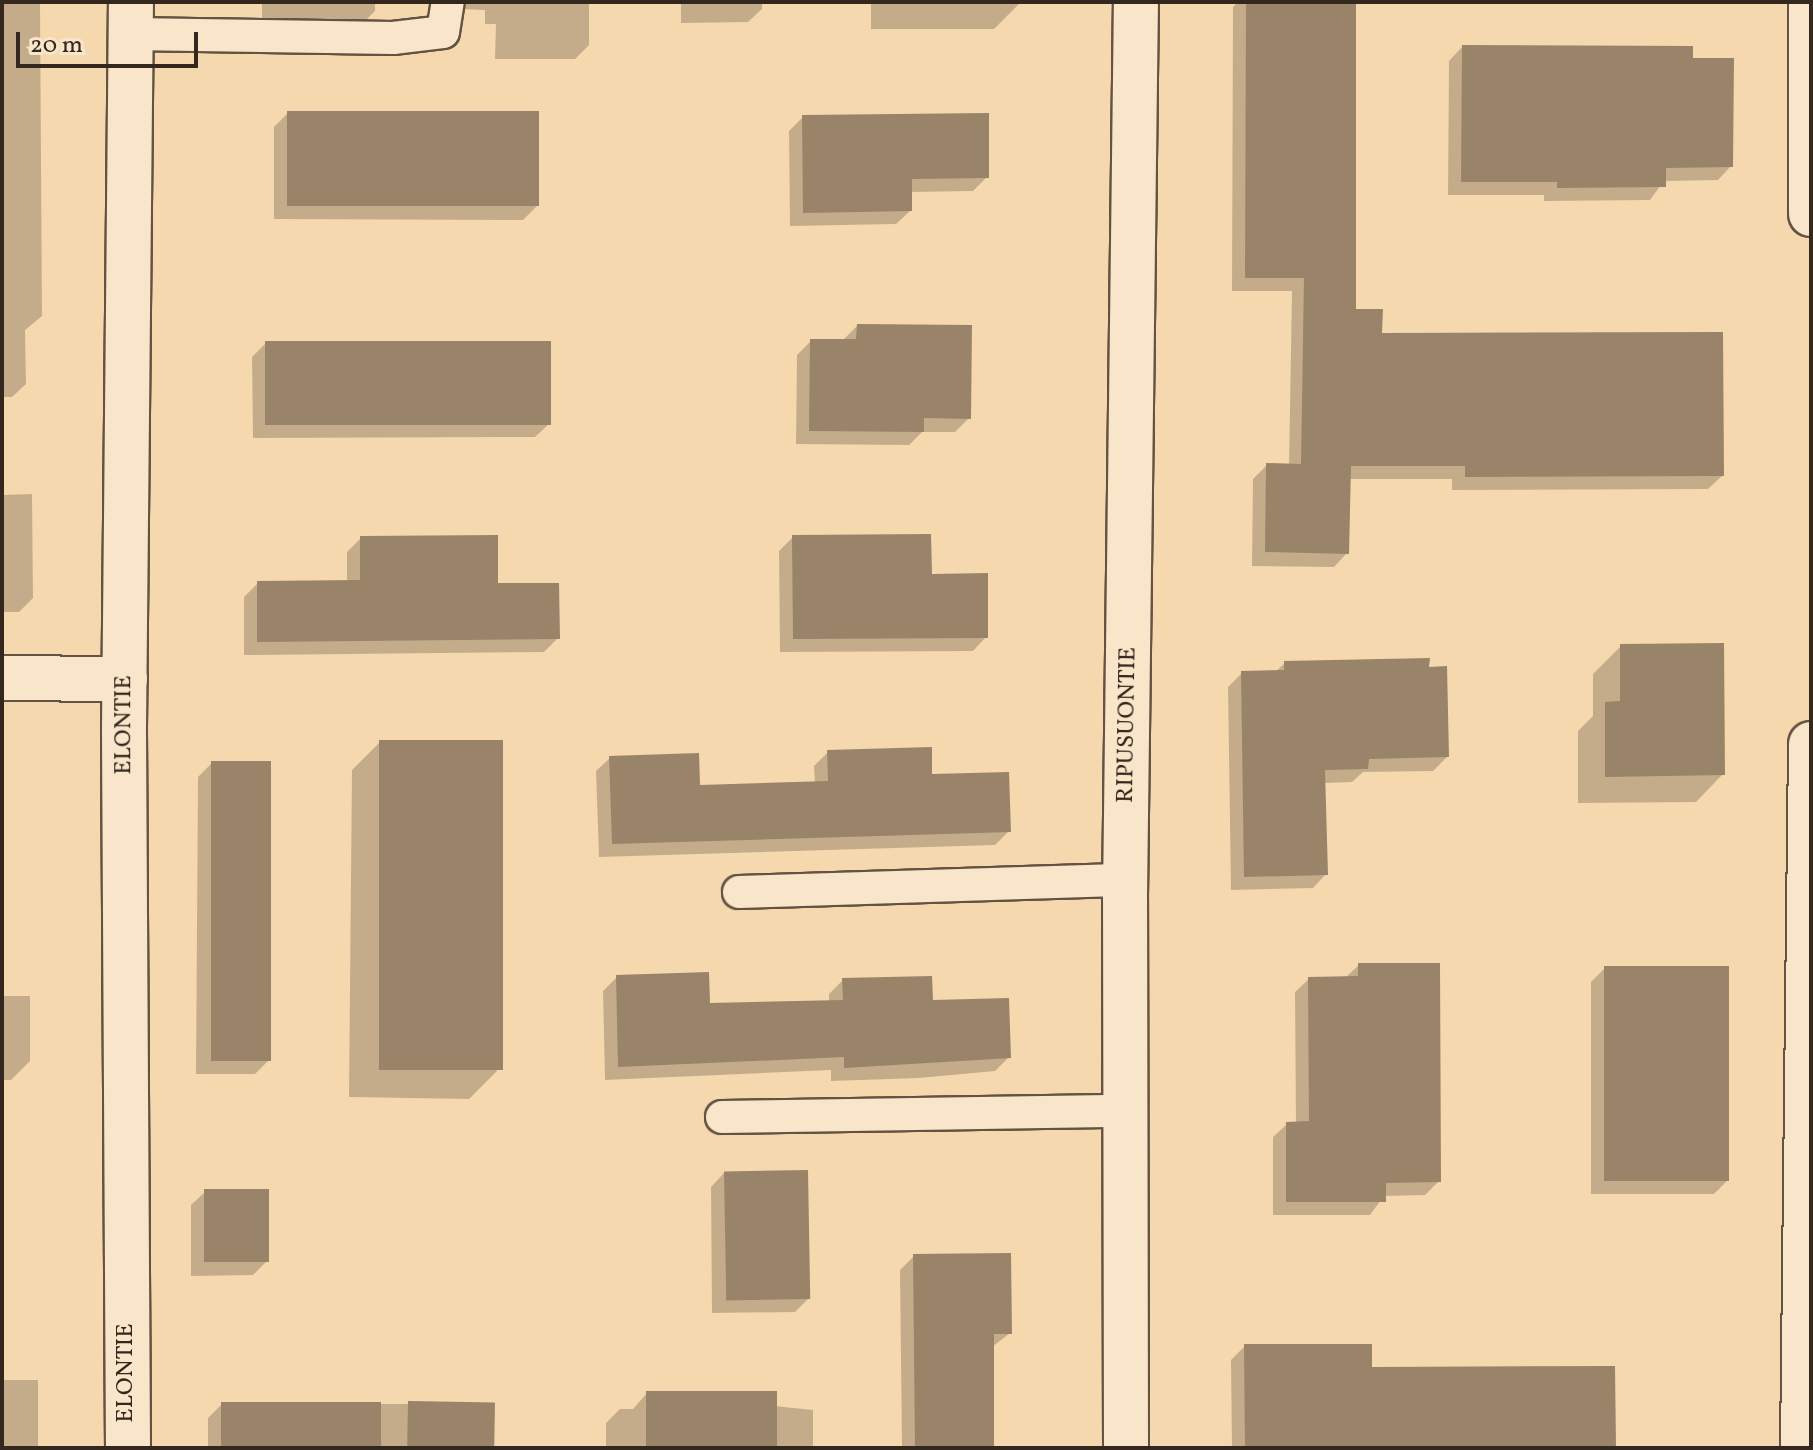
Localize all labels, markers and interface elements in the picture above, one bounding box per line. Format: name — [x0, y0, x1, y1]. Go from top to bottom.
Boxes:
scale bar — [20, 16, 202, 66]
text: 20 m — [30, 29, 83, 63]
street label: RIPUSUONTIE — [1112, 647, 1144, 803]
street label: ELONTIE — [111, 675, 139, 775]
street label: ELONTIE — [113, 1323, 141, 1423]

